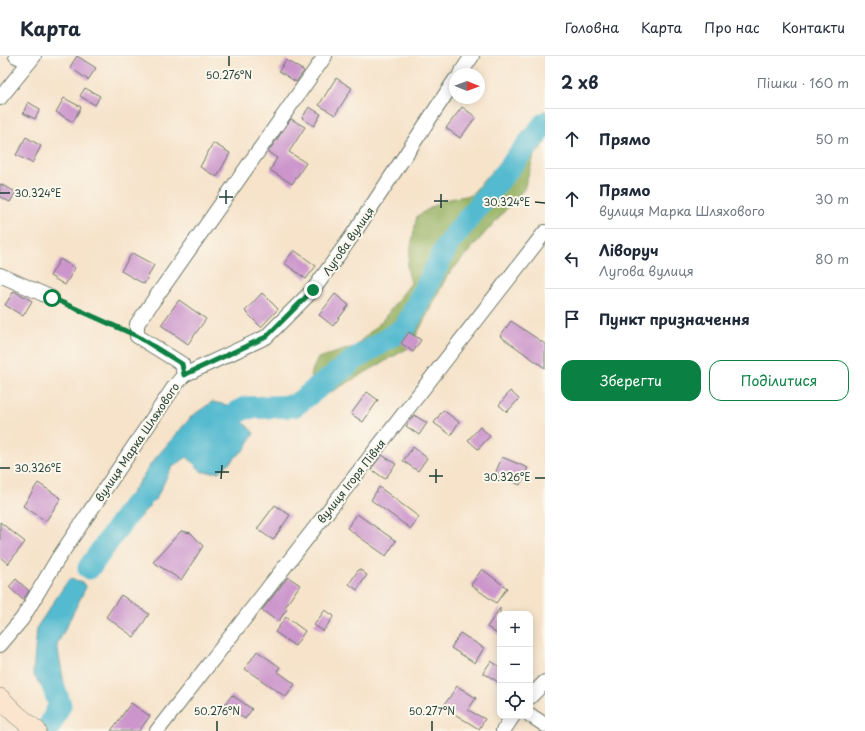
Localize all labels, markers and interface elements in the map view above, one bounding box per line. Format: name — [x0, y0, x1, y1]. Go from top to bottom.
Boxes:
text: Карта — [20, 14, 81, 42]
text: Головна — [565, 17, 619, 38]
text: Карта — [641, 17, 682, 38]
text: Про нас — [704, 17, 760, 38]
text: Контакти — [782, 17, 845, 38]
text: 50.276°N — [206, 67, 252, 82]
north arrow — [449, 68, 485, 104]
text: 2 хв — [561, 69, 598, 95]
text: Пішки · 160 m — [757, 73, 849, 92]
text: Прямо — [599, 127, 650, 150]
icon: ahead — [561, 128, 583, 150]
text: 50 m — [815, 129, 849, 148]
text: Прямо — [599, 178, 650, 201]
text: 30.324°E — [15, 185, 61, 200]
icon: ahead — [561, 188, 583, 210]
text: 30 m — [815, 189, 849, 208]
text: 30.324°E — [484, 194, 530, 209]
text: вулиця Марка Шляхового — [599, 201, 765, 220]
street label: Лугова вулиця — [318, 203, 378, 279]
text: Ліворуч — [599, 238, 659, 261]
icon: left — [561, 248, 583, 270]
text: 80 m — [815, 249, 849, 268]
text: Лугова вулиця — [599, 261, 694, 280]
route end — [304, 281, 322, 299]
route start — [43, 289, 61, 307]
text: Пункт призначення — [599, 307, 750, 330]
icon: arrive — [561, 308, 583, 330]
button: Зберегти — [561, 360, 701, 401]
button: Поділитися — [709, 360, 849, 401]
street label: вулиця Марка Шляхового — [91, 379, 183, 505]
street label: вулиця Ігоря Півня — [313, 435, 389, 527]
text: 30.326°E — [15, 460, 61, 475]
text: 30.326°E — [484, 469, 530, 484]
map controls — [497, 611, 533, 719]
button: + — [497, 611, 533, 647]
button: − — [497, 647, 533, 683]
button: locate — [497, 683, 533, 719]
text: 50.276°N — [194, 703, 240, 718]
text: 50.277°N — [409, 703, 455, 718]

